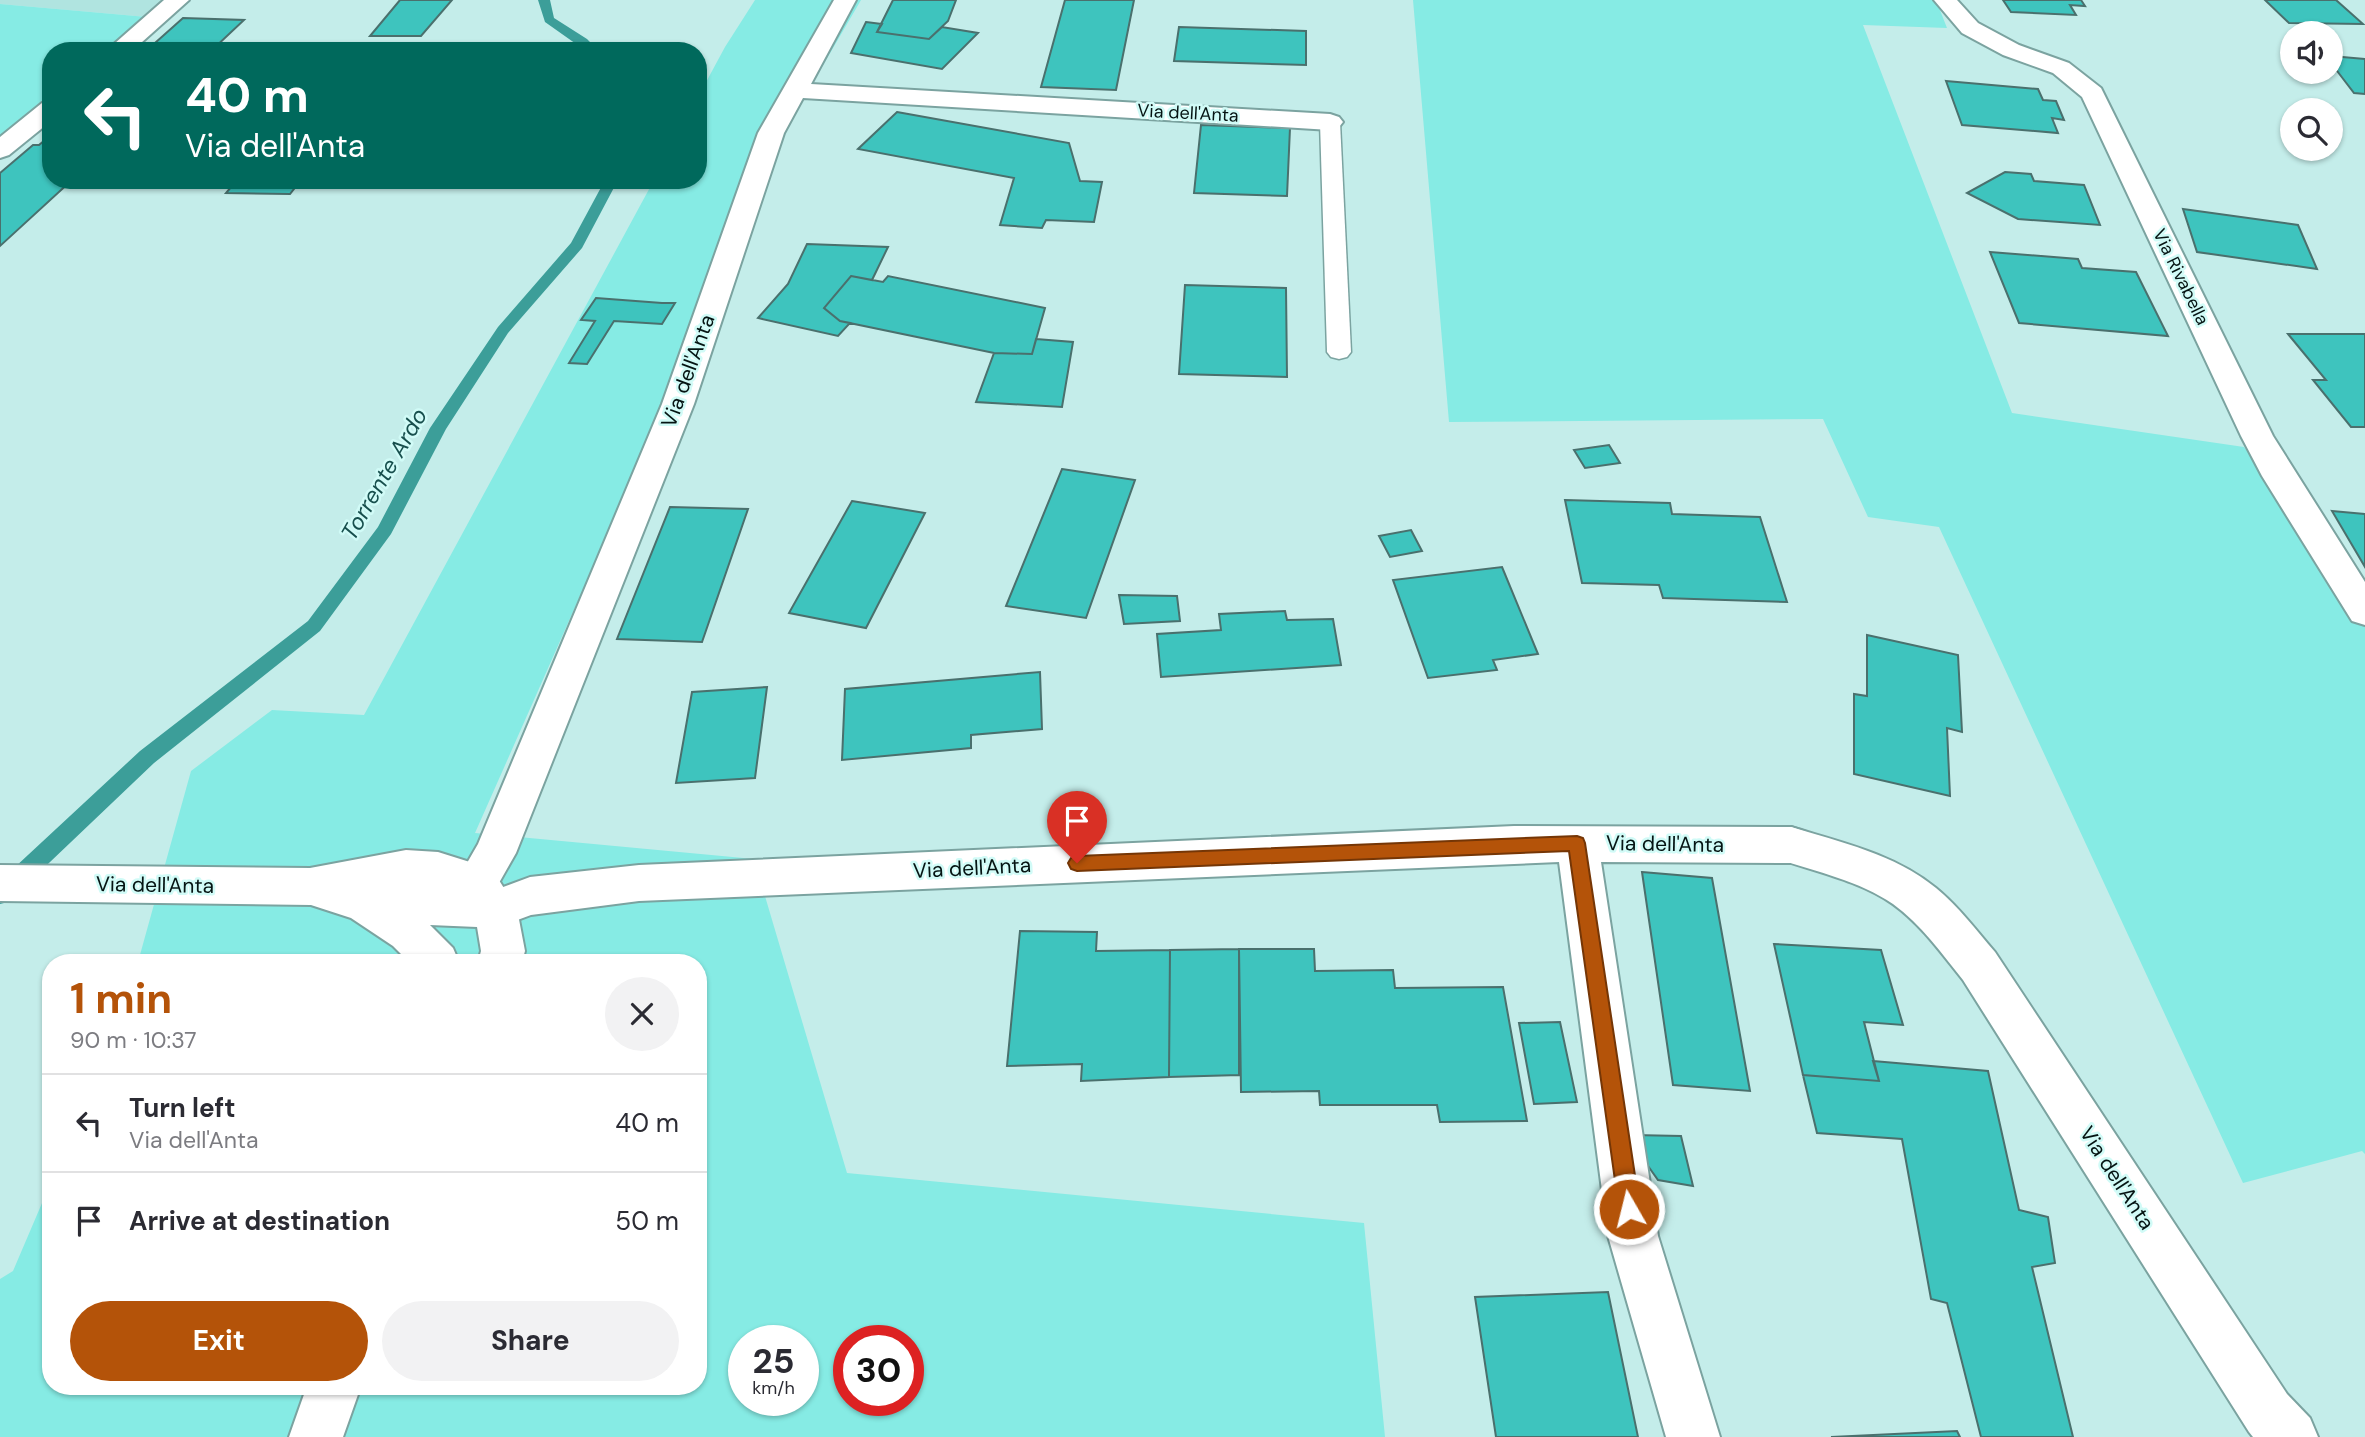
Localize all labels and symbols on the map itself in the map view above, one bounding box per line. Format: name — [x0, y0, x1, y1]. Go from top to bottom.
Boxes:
street label: Via dell'Anta — [1137, 98, 1239, 128]
street label: Via Rivabella — [2147, 225, 2215, 329]
street label: Via dell'Anta — [655, 311, 721, 431]
water label: Torrente Ardo — [334, 403, 434, 545]
pin — [1047, 791, 1107, 863]
street label: Via dell'Anta — [1606, 829, 1724, 859]
street label: Via dell'Anta — [912, 851, 1032, 885]
street label: Via dell'Anta — [96, 870, 214, 900]
street label: Via dell'Anta — [2073, 1121, 2161, 1235]
position arrow — [1592, 1172, 1666, 1246]
speed limit sign: 30 — [833, 1325, 924, 1416]

